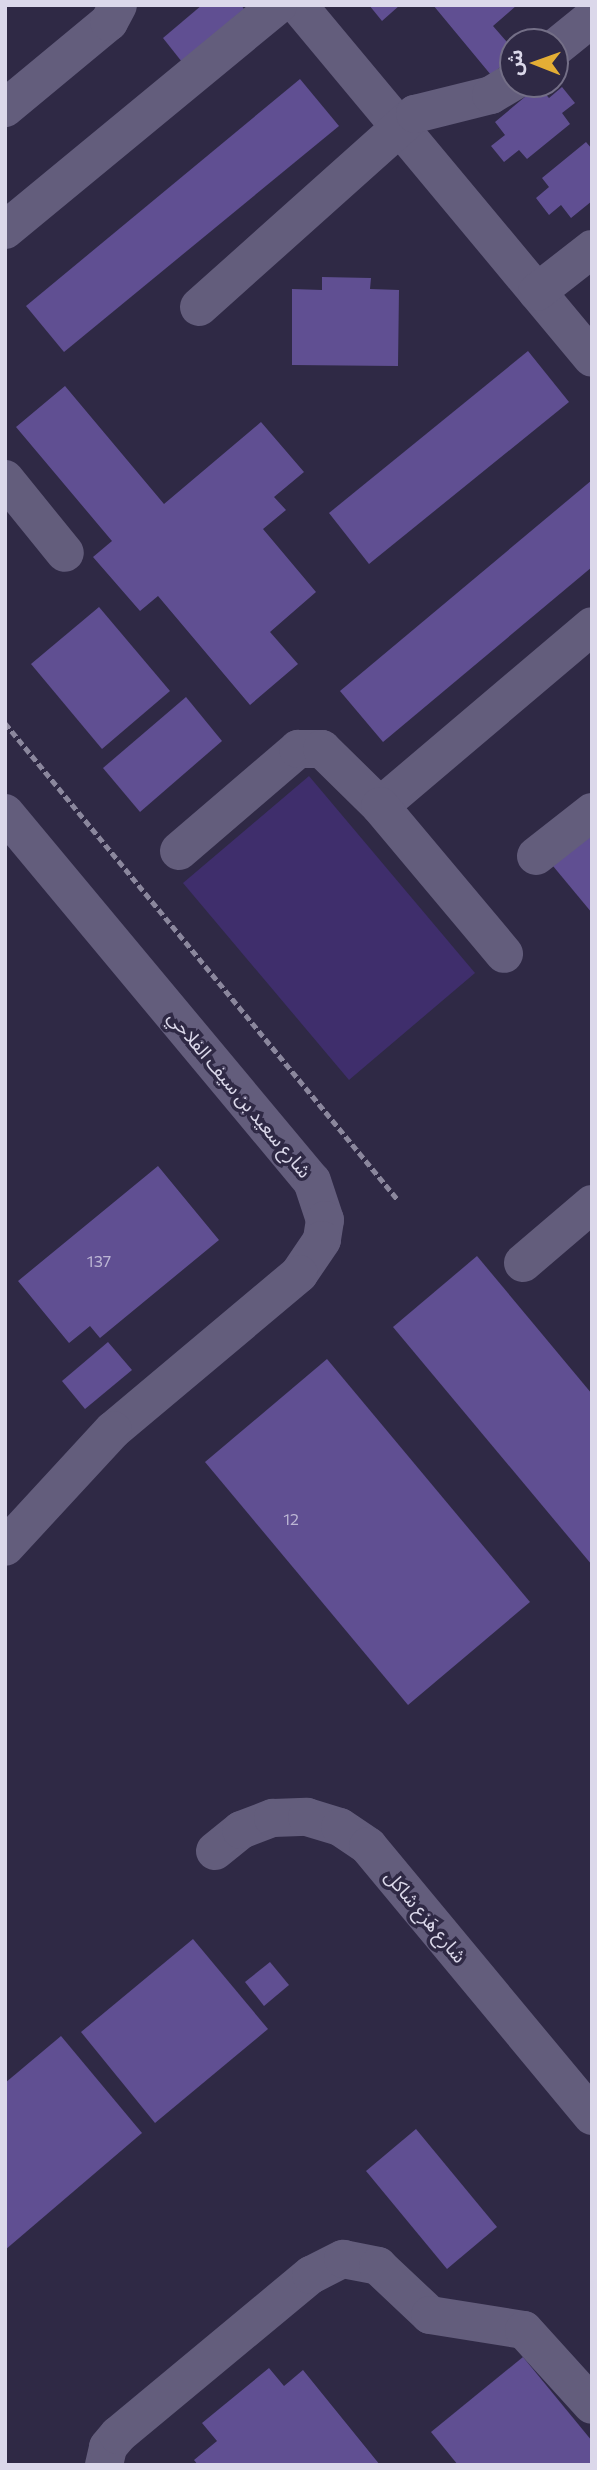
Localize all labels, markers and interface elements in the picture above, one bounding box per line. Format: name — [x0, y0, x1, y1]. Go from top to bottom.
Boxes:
north arrow — [499, 28, 569, 98]
text: ش — [503, 49, 526, 76]
street label: شارع سعيد بن سيف الفلاحي — [164, 1006, 316, 1182]
house number: 137 — [87, 1251, 111, 1271]
house number: 12 — [283, 1509, 299, 1529]
street label: شارع هَزع شاكل — [380, 1865, 472, 1967]

